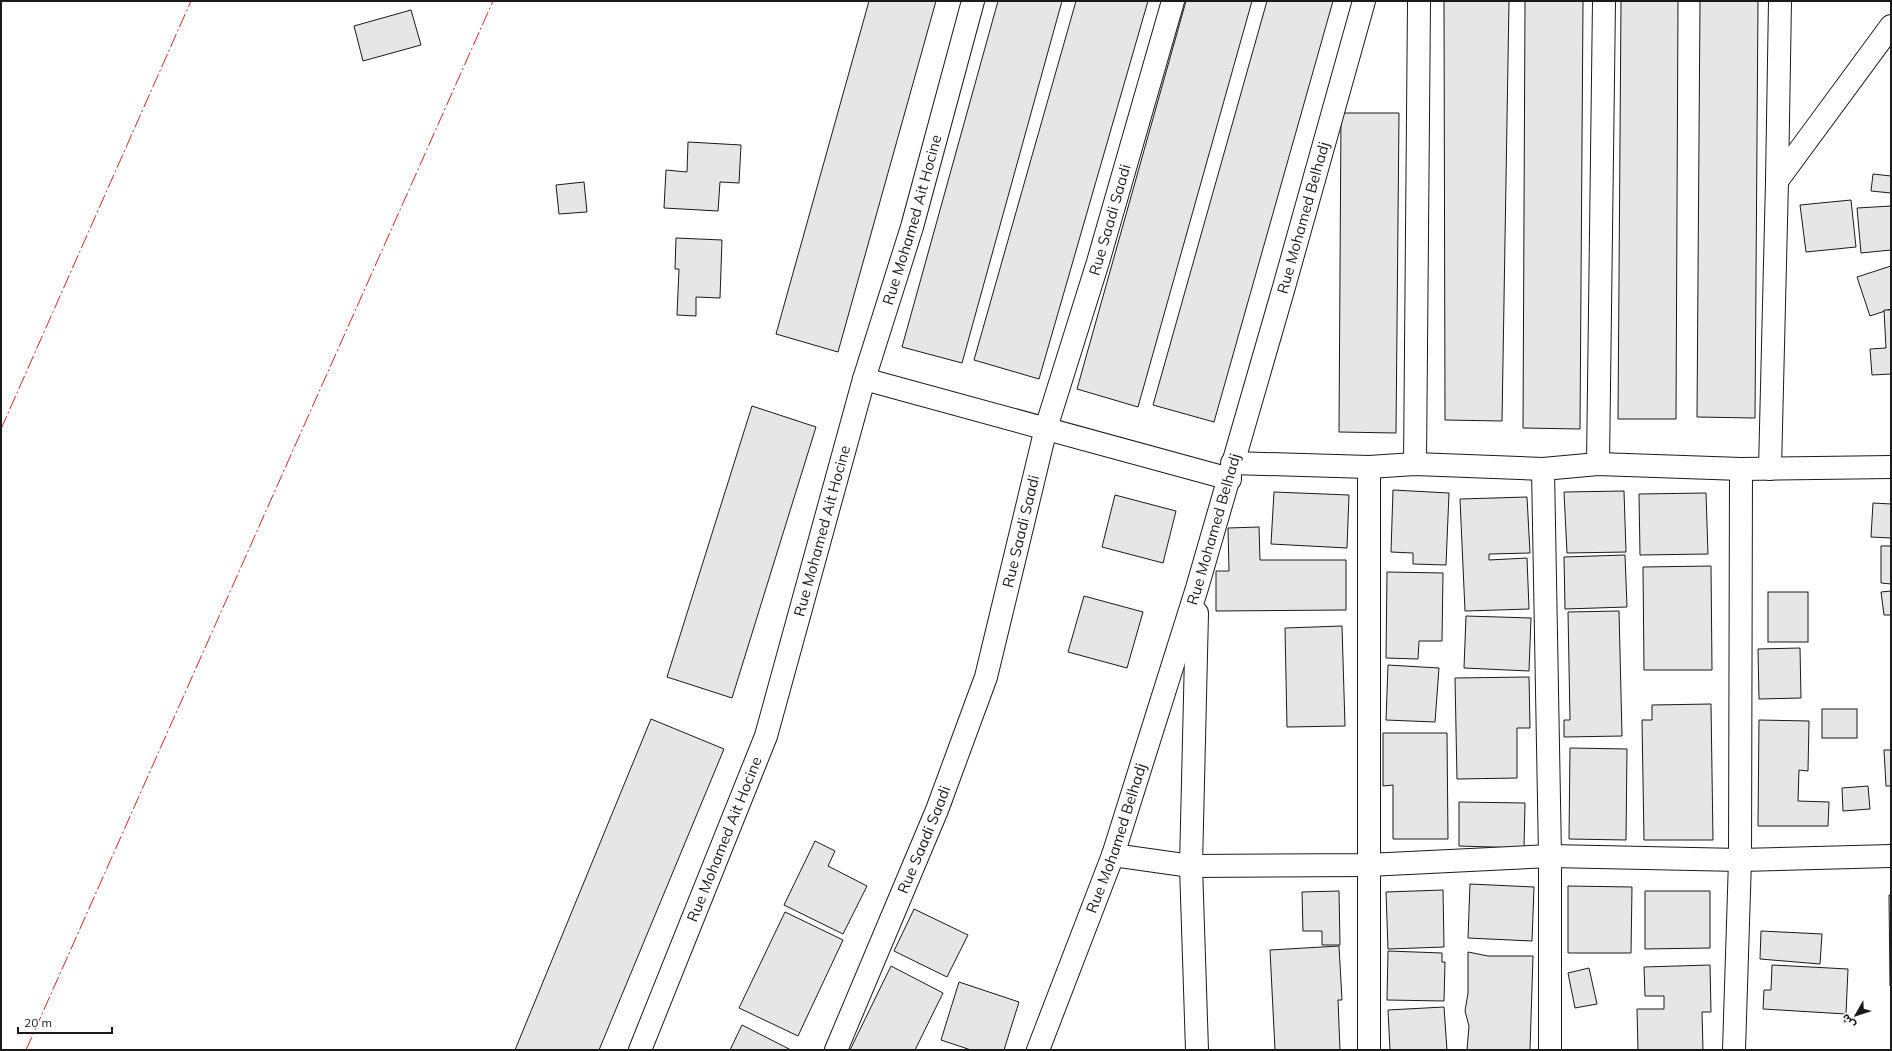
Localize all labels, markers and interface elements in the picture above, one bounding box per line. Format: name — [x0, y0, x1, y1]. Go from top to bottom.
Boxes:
street label: Rue Mohamed Ait Hocine — [878, 132, 946, 307]
street label: Rue Mohamed Belhadj — [1273, 139, 1333, 296]
street label: Rue Saadi Saadi — [1084, 162, 1135, 278]
street label: Rue Mohamed Ait Hocine — [789, 443, 854, 618]
street label: Rue Mohamed Belhadj — [1182, 451, 1244, 607]
street label: Rue Saadi Saadi — [998, 473, 1043, 589]
street label: Rue Mohamed Ait Hocine — [682, 754, 766, 925]
street label: Rue Mohamed Belhadj — [1082, 761, 1150, 916]
street label: Rue Saadi Saadi — [893, 783, 954, 896]
north arrow — [1836, 995, 1876, 1035]
scale bar — [18, 1009, 112, 1035]
text: ش — [1838, 1011, 1858, 1032]
text: 20 m — [24, 1015, 52, 1030]

